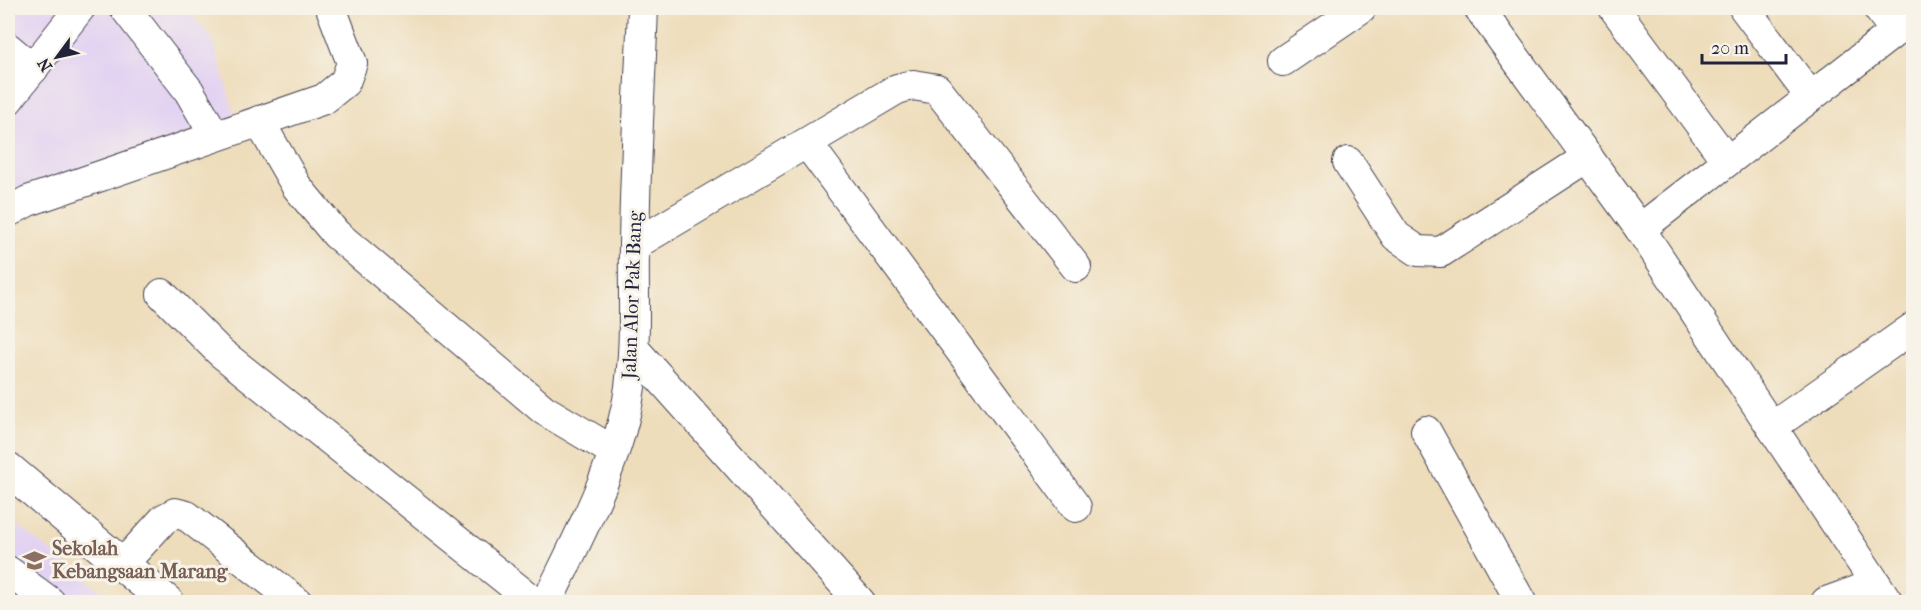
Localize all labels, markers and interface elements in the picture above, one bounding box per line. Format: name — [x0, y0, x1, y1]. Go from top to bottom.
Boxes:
north arrow — [27, 27, 87, 87]
scale bar — [1702, 27, 1786, 65]
text: 20 m — [1711, 38, 1749, 59]
text: N — [33, 54, 56, 75]
street label: Jalan Alor Pak Bang — [617, 210, 646, 382]
place label: Sekolah Kebangsaan Marang — [52, 537, 229, 583]
school or university icon: Sekolah Kebangsaan Marang — [21, 547, 47, 573]

